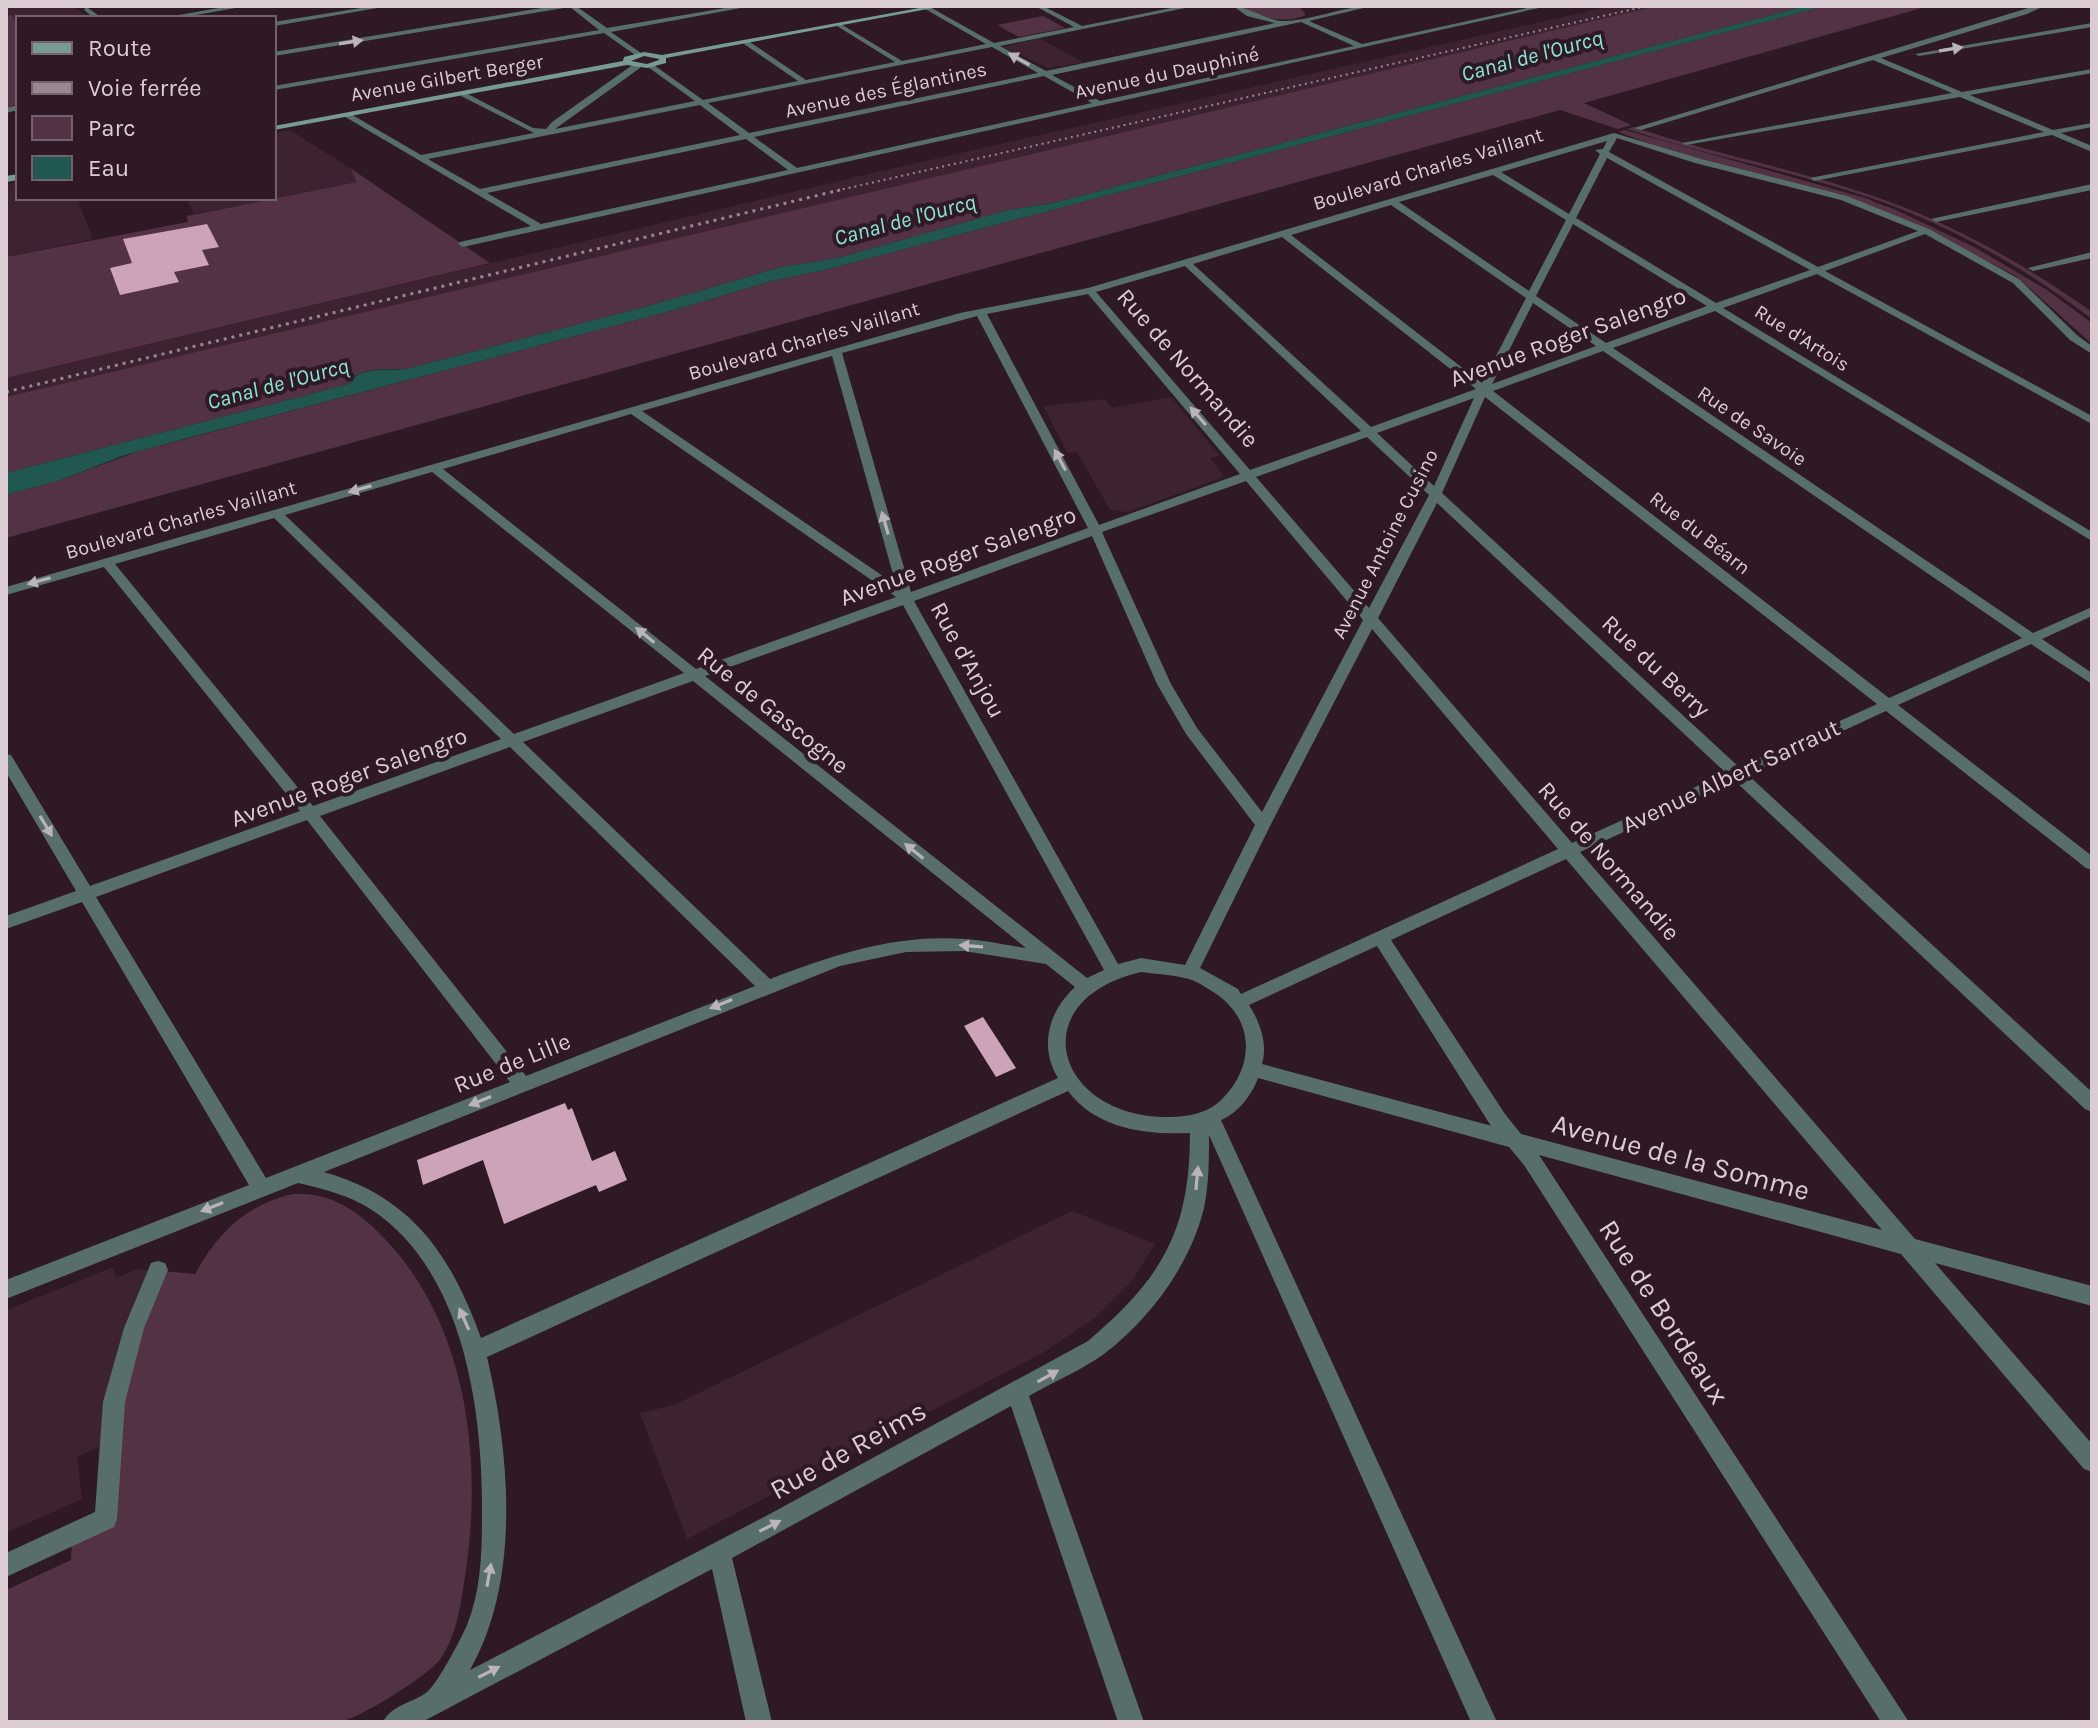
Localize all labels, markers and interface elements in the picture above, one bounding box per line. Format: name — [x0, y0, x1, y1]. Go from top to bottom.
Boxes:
legend — [16, 16, 276, 200]
water label: Canal de l'Ourcq — [1458, 25, 1606, 87]
text: Route — [88, 34, 152, 62]
one-way arrow — [339, 35, 364, 47]
street label: Avenue du Dauphiné — [1073, 42, 1261, 104]
one-way arrow — [1938, 42, 1963, 54]
street label: Avenue Gilbert Berger — [349, 50, 546, 106]
one-way arrow — [1007, 52, 1030, 66]
street label: Avenue des Églantines — [783, 56, 989, 123]
text: Voie ferrée — [88, 74, 202, 102]
text: Parc — [88, 114, 136, 142]
street label: Boulevard Charles Vaillant — [1310, 123, 1546, 215]
text: Eau — [88, 154, 129, 182]
water label: Canal de l'Ourcq — [831, 189, 979, 251]
street label: Avenue Roger Salengro — [1446, 281, 1690, 393]
street label: Rue de Normandie — [1111, 283, 1265, 453]
street label: Boulevard Charles Vaillant — [686, 297, 923, 385]
street label: Rue d'Artois — [1750, 300, 1854, 376]
water label: Canal de l'Ourcq — [204, 353, 352, 415]
street label: Rue de Savoie — [1693, 381, 1811, 471]
one-way arrow — [1190, 407, 1207, 427]
street label: Avenue Antoine Cusino — [1327, 445, 1443, 643]
one-way arrow — [1053, 449, 1066, 472]
street label: Boulevard Charles Vaillant — [63, 476, 300, 564]
one-way arrow — [347, 483, 371, 496]
street label: Rue du Béarn — [1645, 487, 1755, 579]
street label: Avenue Roger Salengro — [836, 500, 1080, 612]
one-way arrow — [878, 511, 891, 535]
one-way arrow — [27, 575, 51, 588]
street label: Rue d'Anjou — [925, 597, 1011, 723]
street label: Rue du Berry — [1596, 609, 1716, 723]
one-way arrow — [635, 628, 655, 644]
street label: Rue de Gascogne — [692, 640, 854, 780]
street label: Avenue Albert Sarraut — [1618, 713, 1844, 839]
street label: Avenue Roger Salengro — [227, 721, 471, 833]
street label: Rue de Normandie — [1532, 776, 1686, 946]
one-way arrow — [39, 815, 53, 837]
one-way arrow — [904, 843, 924, 859]
one-way arrow — [958, 939, 983, 952]
one-way arrow — [709, 998, 733, 1011]
street label: Rue de Lille — [449, 1027, 575, 1099]
one-way arrow — [468, 1095, 492, 1108]
street label: Avenue de la Somme — [1549, 1107, 1813, 1207]
one-way arrow — [1191, 1165, 1204, 1190]
one-way arrow — [200, 1201, 224, 1214]
street label: Rue de Bordeaux — [1592, 1214, 1736, 1410]
one-way arrow — [457, 1307, 470, 1331]
one-way arrow — [1036, 1369, 1059, 1383]
street label: Rue de Reims — [764, 1394, 932, 1506]
one-way arrow — [758, 1519, 781, 1533]
one-way arrow — [484, 1562, 496, 1587]
one-way arrow — [478, 1666, 501, 1679]

